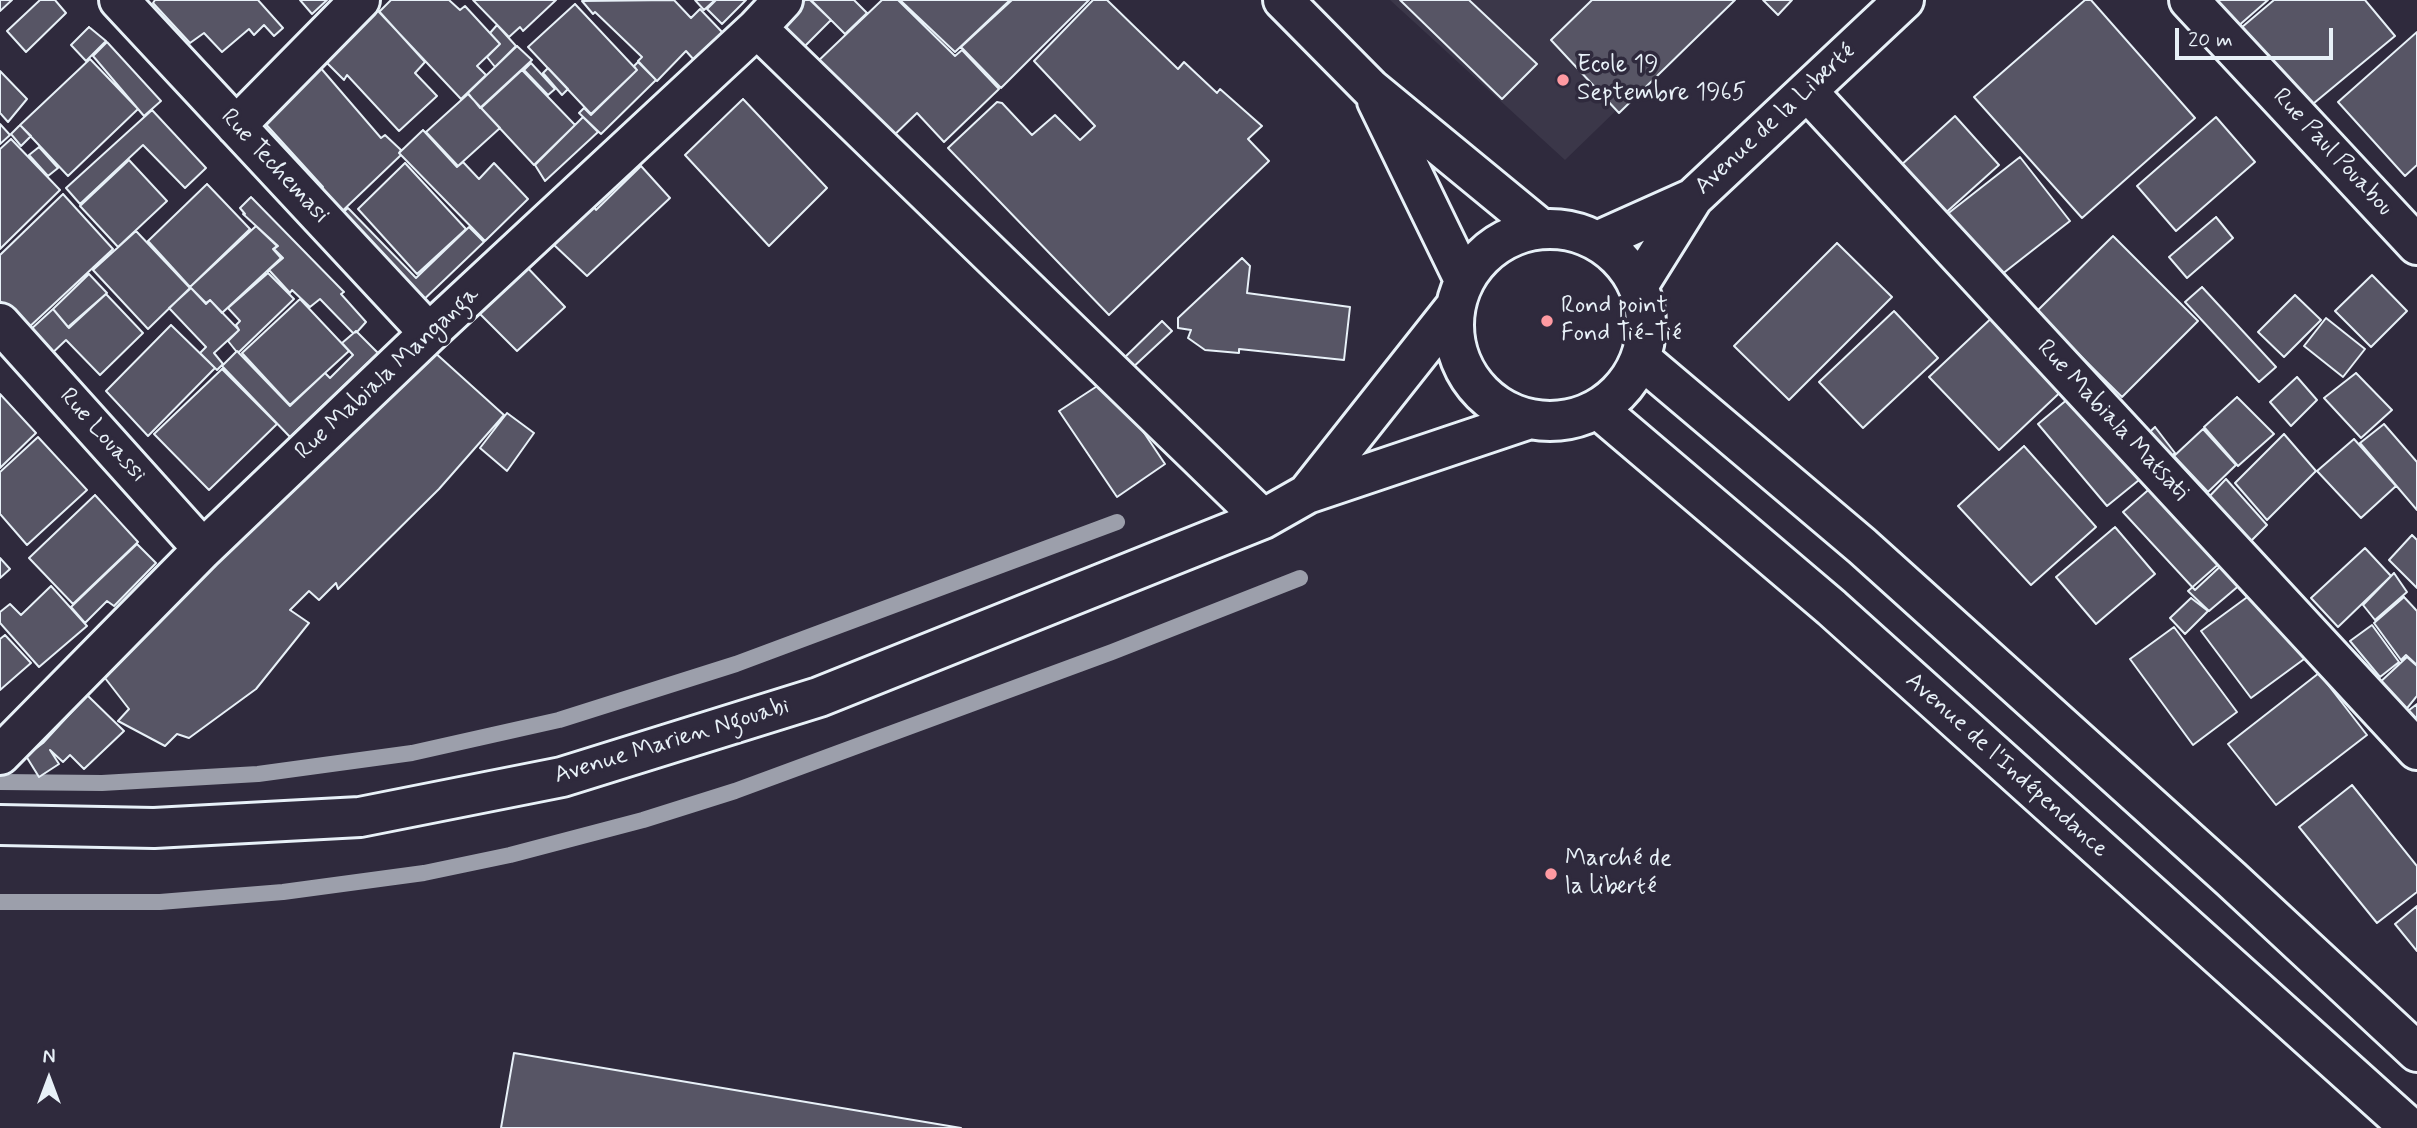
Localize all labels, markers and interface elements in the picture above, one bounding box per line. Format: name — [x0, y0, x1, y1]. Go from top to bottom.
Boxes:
scale bar — [2179, 14, 2336, 58]
text: 20 m — [2188, 26, 2233, 54]
street label: Avenue de la Liberté — [1690, 38, 1862, 202]
place label: Ecole 19 Septembre 1965 — [1577, 52, 1746, 108]
marker: Ecole 19 Septembre 1965 — [1555, 72, 1571, 88]
street label: Rue Paul Pouabou — [2266, 83, 2398, 223]
street label: Rue Techemasi — [214, 104, 334, 230]
street label: Rue Mabiala Manganga — [290, 281, 486, 467]
place label: Rond point Fond Tié-Tié — [1561, 293, 1682, 349]
marker: Rond point Fond Tié-Tié — [1539, 313, 1555, 329]
street label: Rue Mabiala Matsati — [2030, 334, 2194, 508]
street label: Rue Louassi — [52, 383, 152, 489]
street label: Avenue de l'Indépendance — [1899, 667, 2113, 865]
street label: Avenue Marien Ngouabi — [551, 693, 793, 791]
place label: Marché de la liberté — [1565, 846, 1672, 902]
marker: Marché de la liberté — [1543, 866, 1559, 882]
north arrow — [14, 1044, 84, 1114]
text: N — [43, 1045, 55, 1070]

